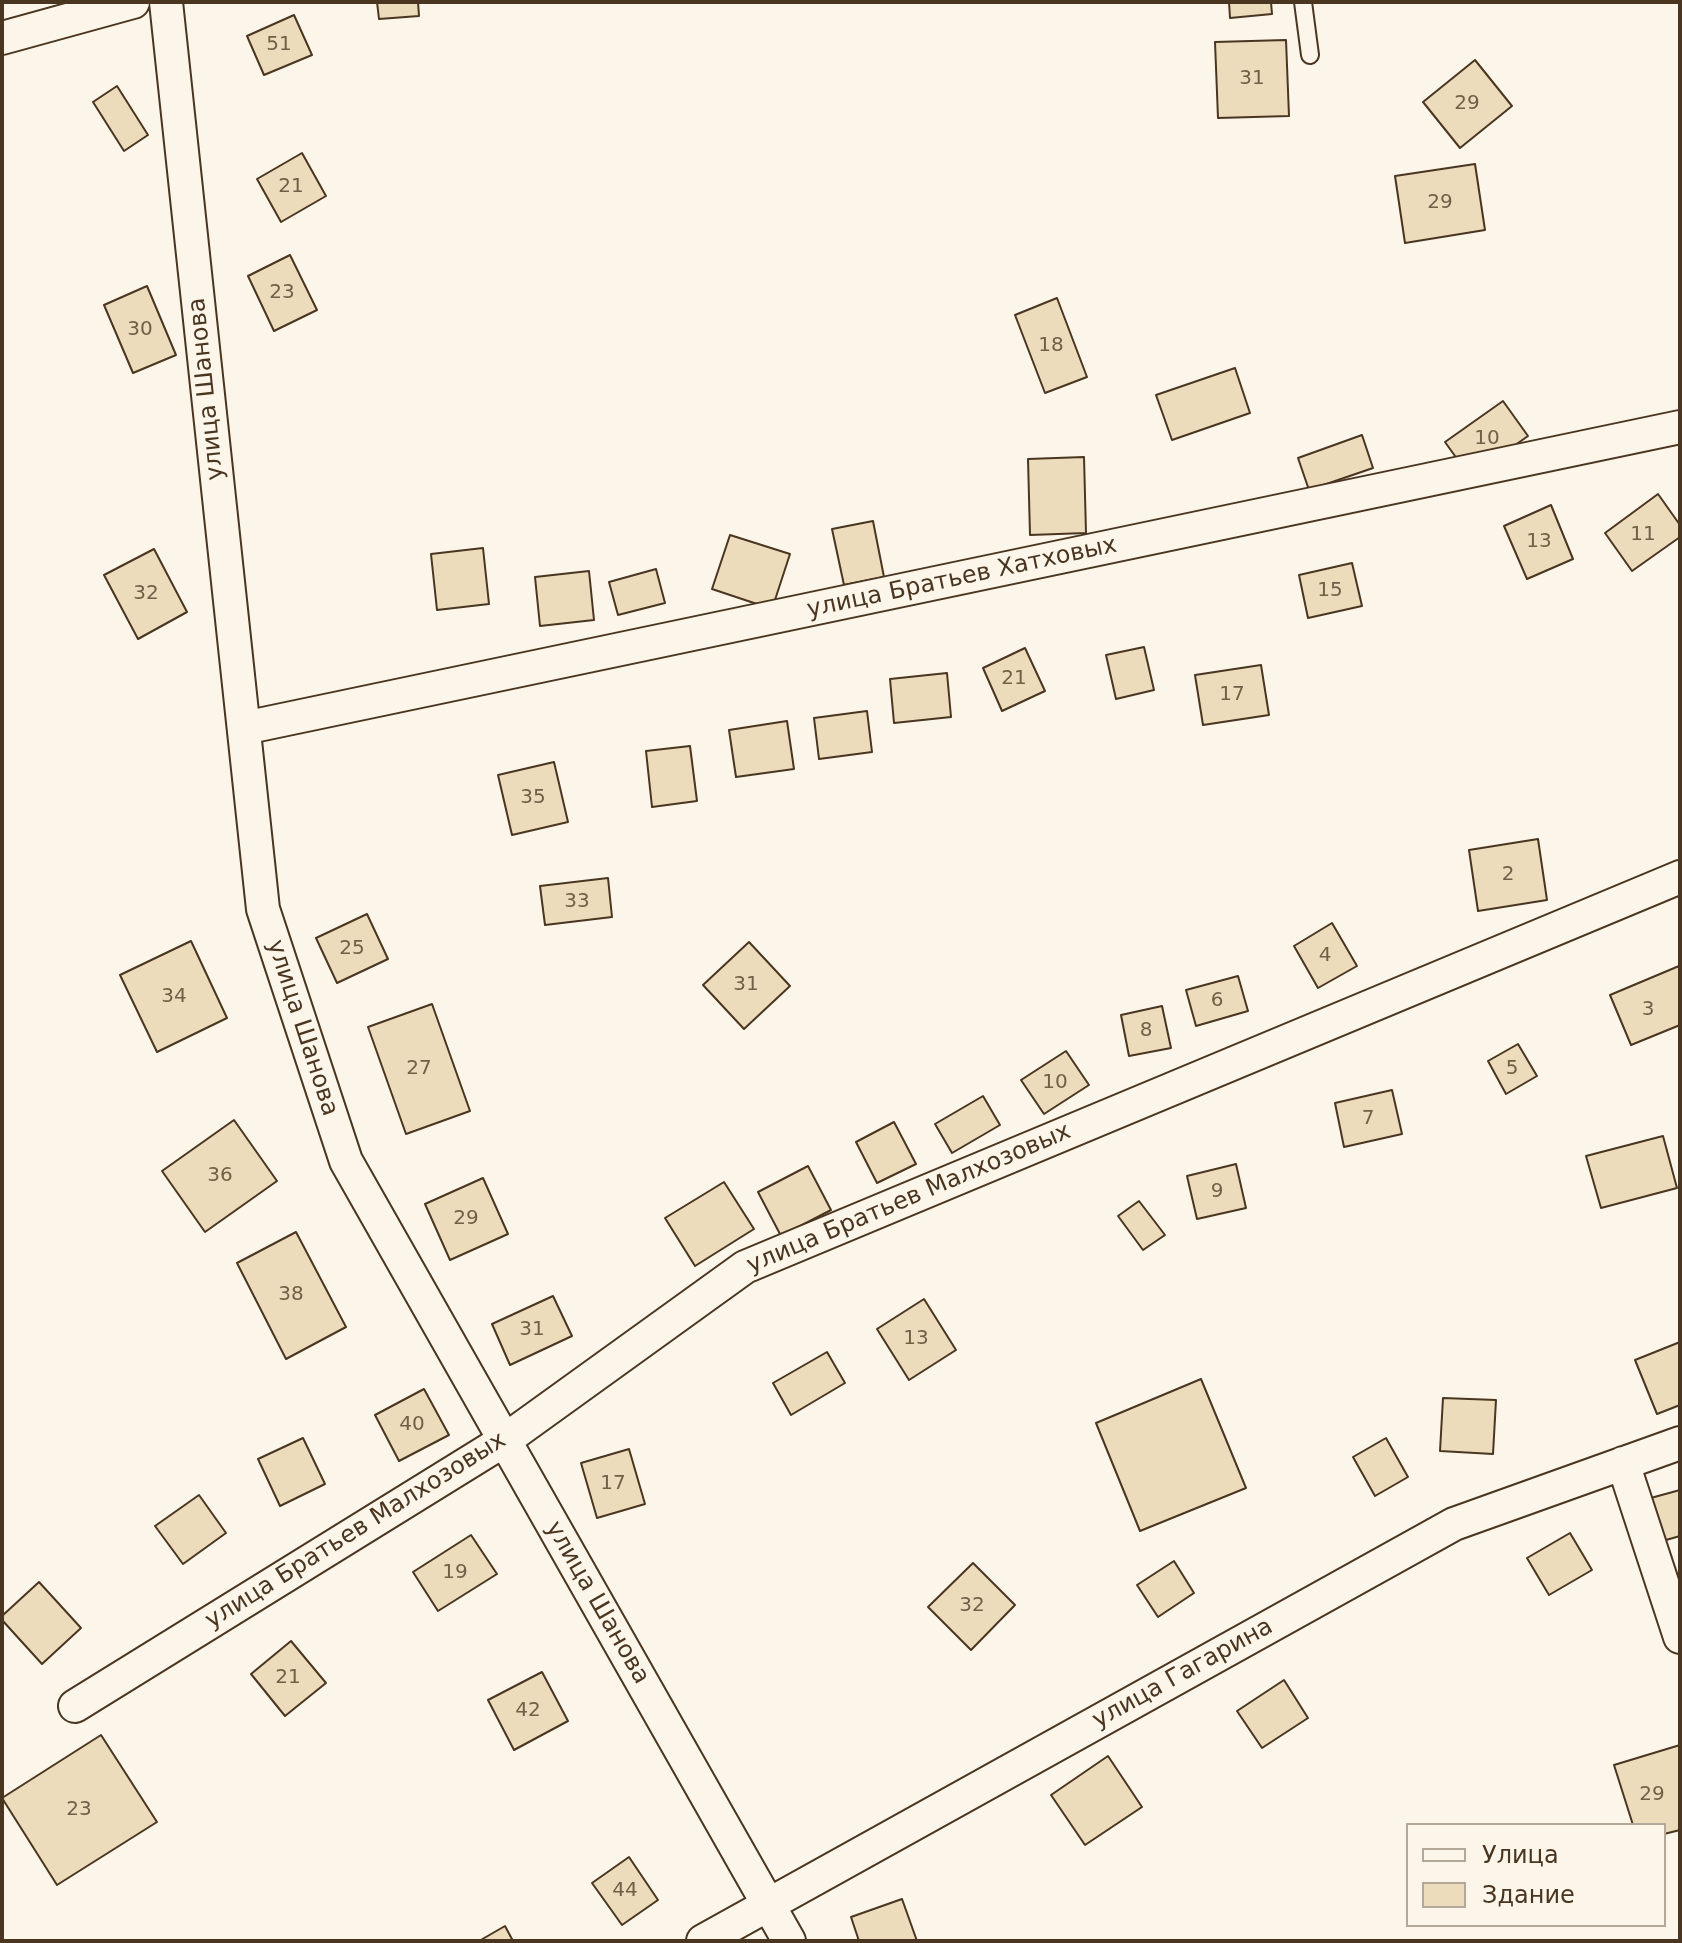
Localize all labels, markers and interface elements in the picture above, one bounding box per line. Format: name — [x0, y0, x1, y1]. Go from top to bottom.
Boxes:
house number: 51 — [266, 33, 292, 57]
house number: 31 — [1239, 67, 1265, 91]
house number: 29 — [1454, 92, 1480, 116]
house number: 21 — [278, 175, 304, 199]
house number: 29 — [1427, 191, 1453, 215]
house number: 23 — [269, 281, 295, 305]
street label: улица Шанова — [183, 296, 231, 482]
house number: 30 — [127, 318, 153, 342]
house number: 18 — [1038, 334, 1064, 358]
house number: 10 — [1474, 427, 1500, 451]
house number: 11 — [1630, 523, 1656, 547]
house number: 13 — [1526, 530, 1552, 554]
street label: улица Братьев Хатховых — [804, 531, 1120, 625]
house number: 15 — [1317, 579, 1343, 603]
house number: 32 — [133, 582, 159, 606]
house number: 21 — [1001, 667, 1027, 691]
house number: 17 — [1219, 683, 1245, 707]
house number: 35 — [520, 786, 546, 810]
house number: 2 — [1502, 863, 1514, 887]
house number: 33 — [564, 890, 590, 914]
street label: улица Шанова — [260, 936, 344, 1120]
house number: 25 — [339, 937, 365, 961]
house number: 4 — [1319, 944, 1331, 968]
house number: 31 — [733, 973, 759, 997]
house number: 34 — [161, 985, 187, 1009]
house number: 6 — [1211, 989, 1223, 1013]
house number: 3 — [1642, 998, 1654, 1022]
house number: 8 — [1140, 1019, 1152, 1043]
house number: 27 — [406, 1057, 432, 1081]
house number: 5 — [1506, 1057, 1518, 1081]
house number: 10 — [1042, 1071, 1068, 1095]
house number: 7 — [1362, 1107, 1374, 1131]
street label: улица Братьев Малхозовых — [743, 1118, 1075, 1280]
house number: 36 — [207, 1164, 233, 1188]
house number: 9 — [1211, 1180, 1223, 1204]
house number: 29 — [453, 1207, 479, 1231]
house number: 38 — [278, 1283, 304, 1307]
house number: 31 — [519, 1318, 545, 1342]
house number: 13 — [903, 1327, 929, 1351]
house number: 40 — [399, 1413, 425, 1437]
street label: улица Братьев Малхозовых — [200, 1426, 512, 1636]
house number: 17 — [600, 1472, 626, 1496]
street label: улица Шанова — [539, 1516, 655, 1690]
house number: 19 — [442, 1561, 468, 1585]
house number: 32 — [959, 1594, 985, 1618]
street label: улица Гагарина — [1088, 1613, 1278, 1735]
house number: 21 — [275, 1666, 301, 1690]
house number: 42 — [515, 1699, 541, 1723]
house number: 29 — [1639, 1783, 1665, 1807]
house number: 23 — [66, 1798, 92, 1822]
legend — [1406, 1823, 1666, 1927]
text: Улица — [1482, 1841, 1559, 1869]
house number: 44 — [612, 1879, 638, 1903]
text: Здание — [1482, 1881, 1575, 1909]

